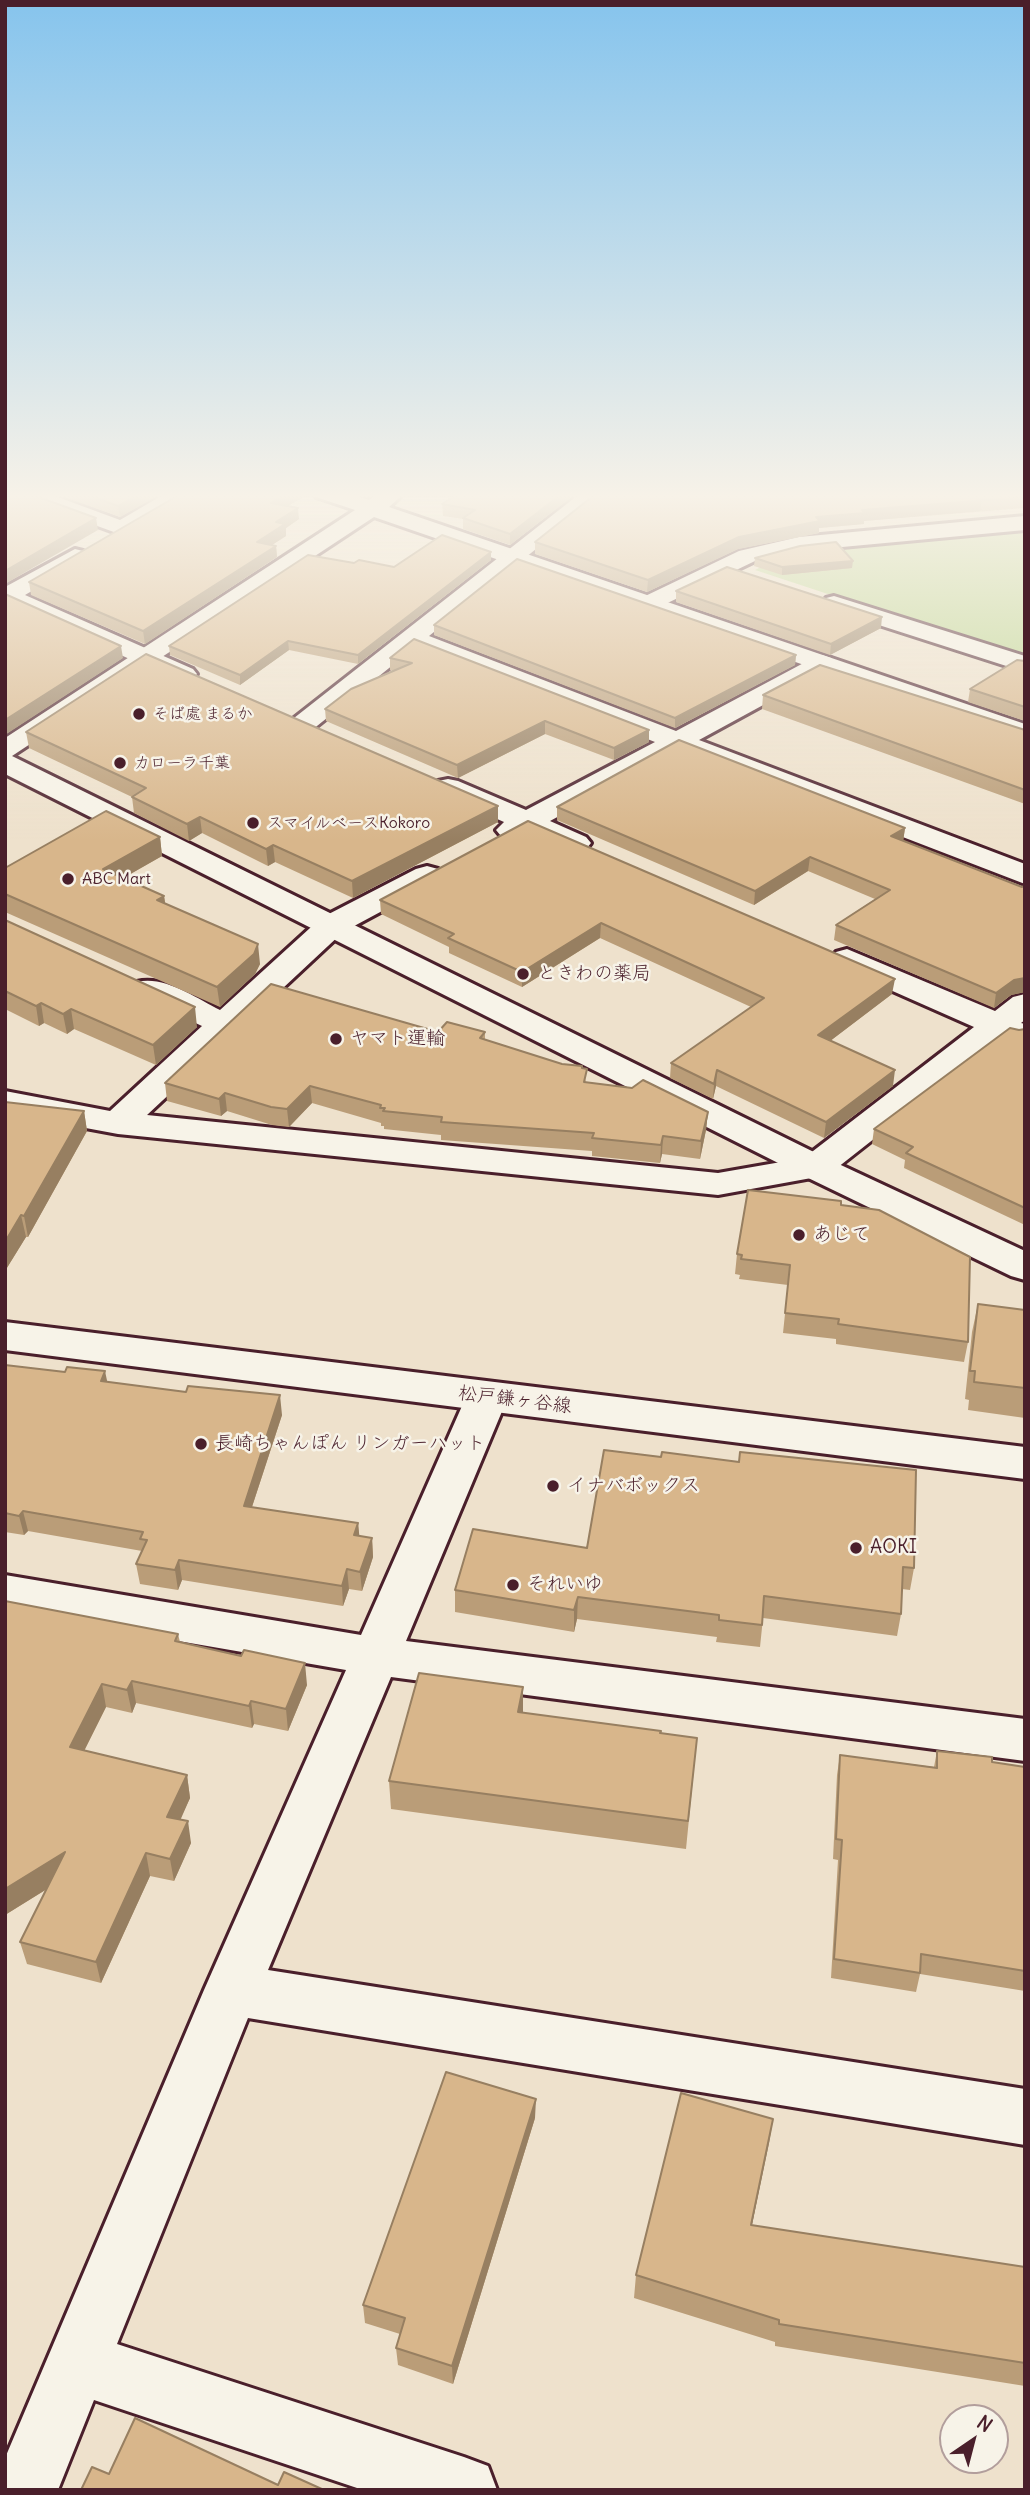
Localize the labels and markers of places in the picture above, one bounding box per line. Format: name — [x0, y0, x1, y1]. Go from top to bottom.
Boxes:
place label: そば處 まるか — [153, 704, 253, 724]
marker: そば處 まるか — [131, 706, 147, 722]
place label: カローラ千葉 — [134, 753, 230, 773]
marker: カローラ千葉 — [112, 755, 128, 771]
place label: スマイルベースKokoro — [267, 813, 430, 833]
marker: スマイルベースKokoro — [245, 815, 261, 831]
place label: ABC Mart — [82, 869, 151, 889]
marker: ABC Mart — [60, 871, 76, 887]
place label: ときわの薬局 — [537, 963, 651, 985]
marker: ときわの薬局 — [515, 966, 531, 982]
place label: ヤマト運輸 — [350, 1028, 445, 1050]
marker: ヤマト運輸 — [328, 1031, 344, 1047]
place label: あじて — [813, 1224, 870, 1246]
marker: あじて — [791, 1227, 807, 1243]
place label: 長崎ちゃんぽん リンガーハット — [215, 1433, 486, 1455]
marker: 長崎ちゃんぽん リンガーハット — [193, 1436, 209, 1452]
place label: イナバボックス — [567, 1475, 700, 1497]
marker: イナバボックス — [545, 1478, 561, 1494]
place label: AOKI — [870, 1537, 917, 1559]
marker: AOKI — [848, 1540, 864, 1556]
place label: それいゆ — [527, 1574, 603, 1596]
marker: それいゆ — [505, 1577, 521, 1593]

